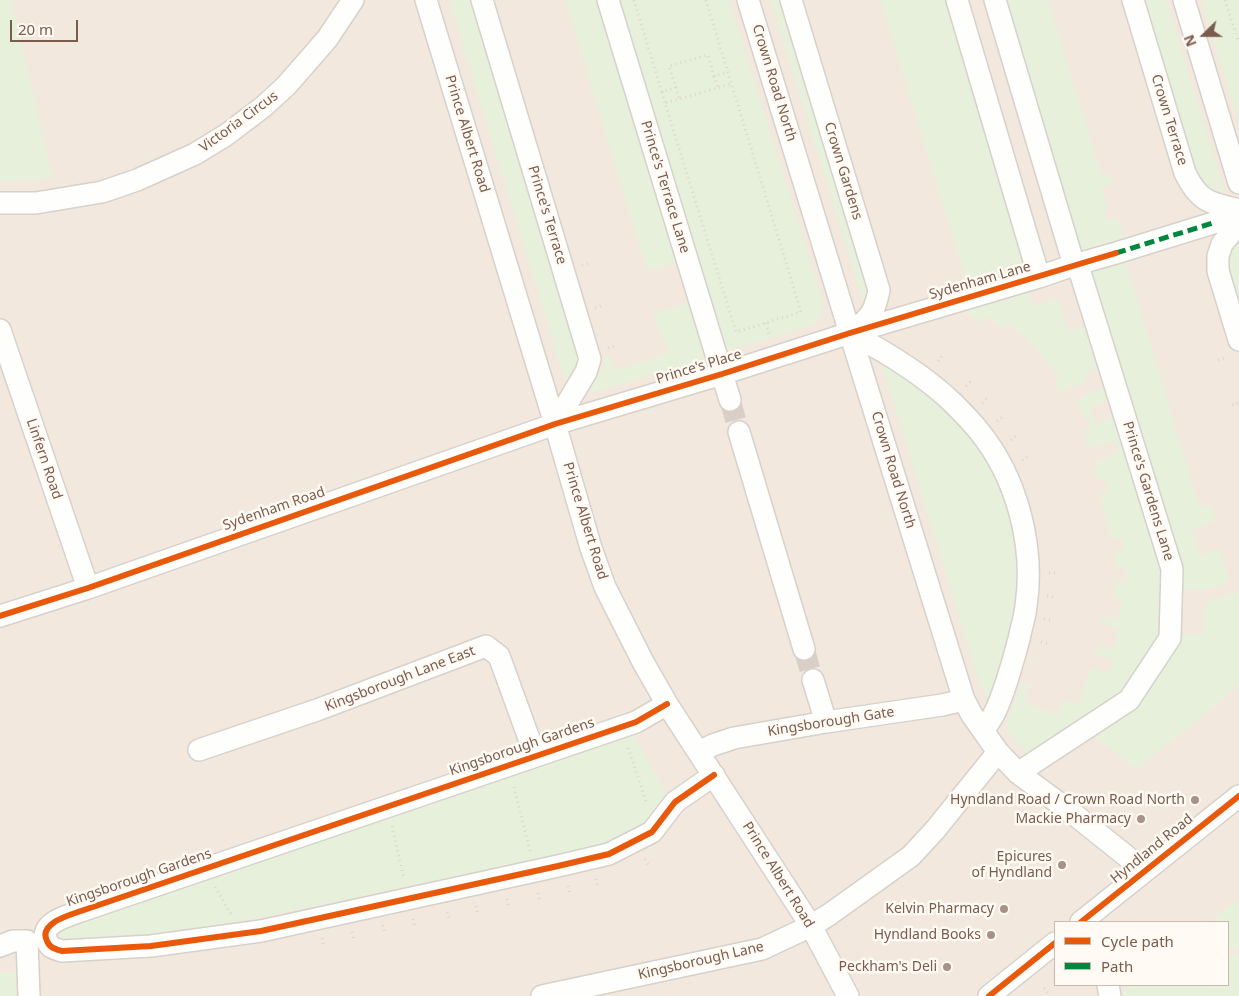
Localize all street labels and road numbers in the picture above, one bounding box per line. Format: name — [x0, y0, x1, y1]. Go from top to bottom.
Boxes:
street label: Crown Road North — [748, 22, 800, 144]
street label: Crown Terrace — [1147, 72, 1191, 168]
street label: Prince Albert Road — [441, 73, 493, 195]
street label: Victoria Circus — [196, 88, 282, 156]
street label: Prince's Terrace Lane — [637, 119, 693, 255]
street label: Crown Gardens — [820, 120, 866, 222]
street label: Prince's Terrace — [524, 164, 570, 266]
street label: Sydenham Lane — [927, 258, 1033, 304]
street label: Prince's Place — [654, 346, 744, 388]
street label: Crown Road North — [867, 409, 919, 531]
street label: Linfern Road — [22, 417, 66, 501]
street label: Prince's Gardens Lane — [1119, 419, 1177, 563]
street label: Prince Albert Road — [559, 460, 611, 582]
street label: Sydenham Road — [221, 484, 327, 534]
street label: Kingsborough Lane East — [322, 643, 478, 715]
street label: Kingsborough Gate — [767, 704, 895, 740]
street label: Kingsborough Gardens — [447, 714, 597, 780]
street label: Hyndland Road — [1108, 811, 1196, 887]
street label: Prince Albert Road — [739, 819, 817, 931]
street label: Kingsborough Gardens — [64, 845, 214, 911]
street label: Kingsborough Lane — [636, 938, 766, 984]

